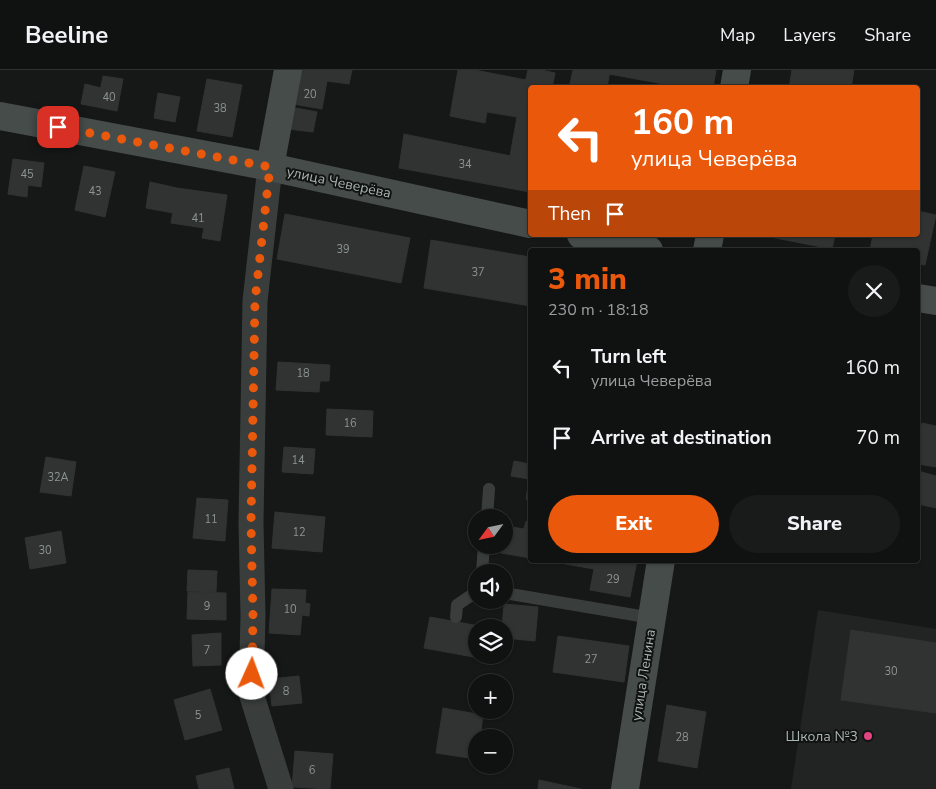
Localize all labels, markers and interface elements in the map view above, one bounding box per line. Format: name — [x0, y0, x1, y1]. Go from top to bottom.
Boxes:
text: Beeline — [25, 19, 108, 51]
text: Map — [720, 23, 755, 47]
text: Layers — [783, 23, 836, 47]
text: Share — [864, 23, 911, 47]
house number: 20 — [303, 87, 317, 102]
house number: 40 — [102, 90, 116, 105]
text: 160 m — [631, 99, 734, 146]
house number: 38 — [213, 101, 227, 116]
icon: left — [548, 105, 613, 170]
pin — [37, 106, 79, 148]
icon: arrive — [44, 113, 72, 141]
text: улица Чеверёва — [631, 144, 798, 174]
house number: 34 — [458, 157, 472, 172]
street label: улица Чеверёва — [285, 162, 393, 203]
house number: 45 — [20, 167, 34, 182]
house number: 43 — [88, 184, 102, 199]
icon: arrive — [601, 200, 629, 228]
text: Then — [548, 201, 591, 227]
house number: 41 — [191, 211, 205, 226]
house number: 39 — [336, 242, 350, 257]
text: 3 min — [548, 259, 627, 300]
house number: 37 — [471, 265, 485, 280]
button: close — [848, 265, 900, 317]
text: 230 m · 18:18 — [548, 299, 649, 321]
text: Turn left — [591, 344, 666, 370]
icon: left — [548, 354, 576, 382]
text: 160 m — [845, 355, 900, 381]
house number: 18 — [296, 366, 310, 381]
text: улица Чеверёва — [591, 370, 712, 392]
house number: 16 — [343, 416, 357, 431]
icon: arrive — [548, 424, 576, 452]
text: Arrive at destination — [591, 425, 772, 451]
text: 70 m — [856, 425, 900, 451]
house number: 14 — [291, 453, 305, 468]
house number: 32А — [47, 470, 69, 485]
button: Exit — [548, 495, 719, 553]
button: Share — [729, 495, 900, 553]
north arrow — [468, 509, 512, 554]
map controls — [468, 509, 513, 774]
house number: 11 — [204, 512, 218, 527]
house number: 12 — [292, 525, 306, 540]
house number: 30 — [38, 543, 52, 558]
button: sound — [468, 564, 513, 609]
house number: 29 — [606, 572, 620, 587]
house number: 9 — [204, 599, 210, 614]
house number: 10 — [283, 602, 297, 617]
button: layers — [468, 619, 513, 664]
street label: улица Ленина — [627, 628, 660, 722]
house number: 7 — [204, 643, 210, 658]
position arrow — [225, 647, 277, 699]
house number: 27 — [584, 652, 598, 667]
house number: 30 — [884, 664, 898, 679]
button: + — [468, 674, 513, 719]
house number: 8 — [283, 684, 290, 699]
house number: 5 — [195, 708, 202, 723]
place label: Школа №3 — [785, 727, 858, 746]
button: − — [468, 729, 513, 774]
house number: 28 — [675, 730, 689, 745]
marker: Школа №3 — [862, 730, 874, 742]
house number: 6 — [309, 763, 316, 778]

